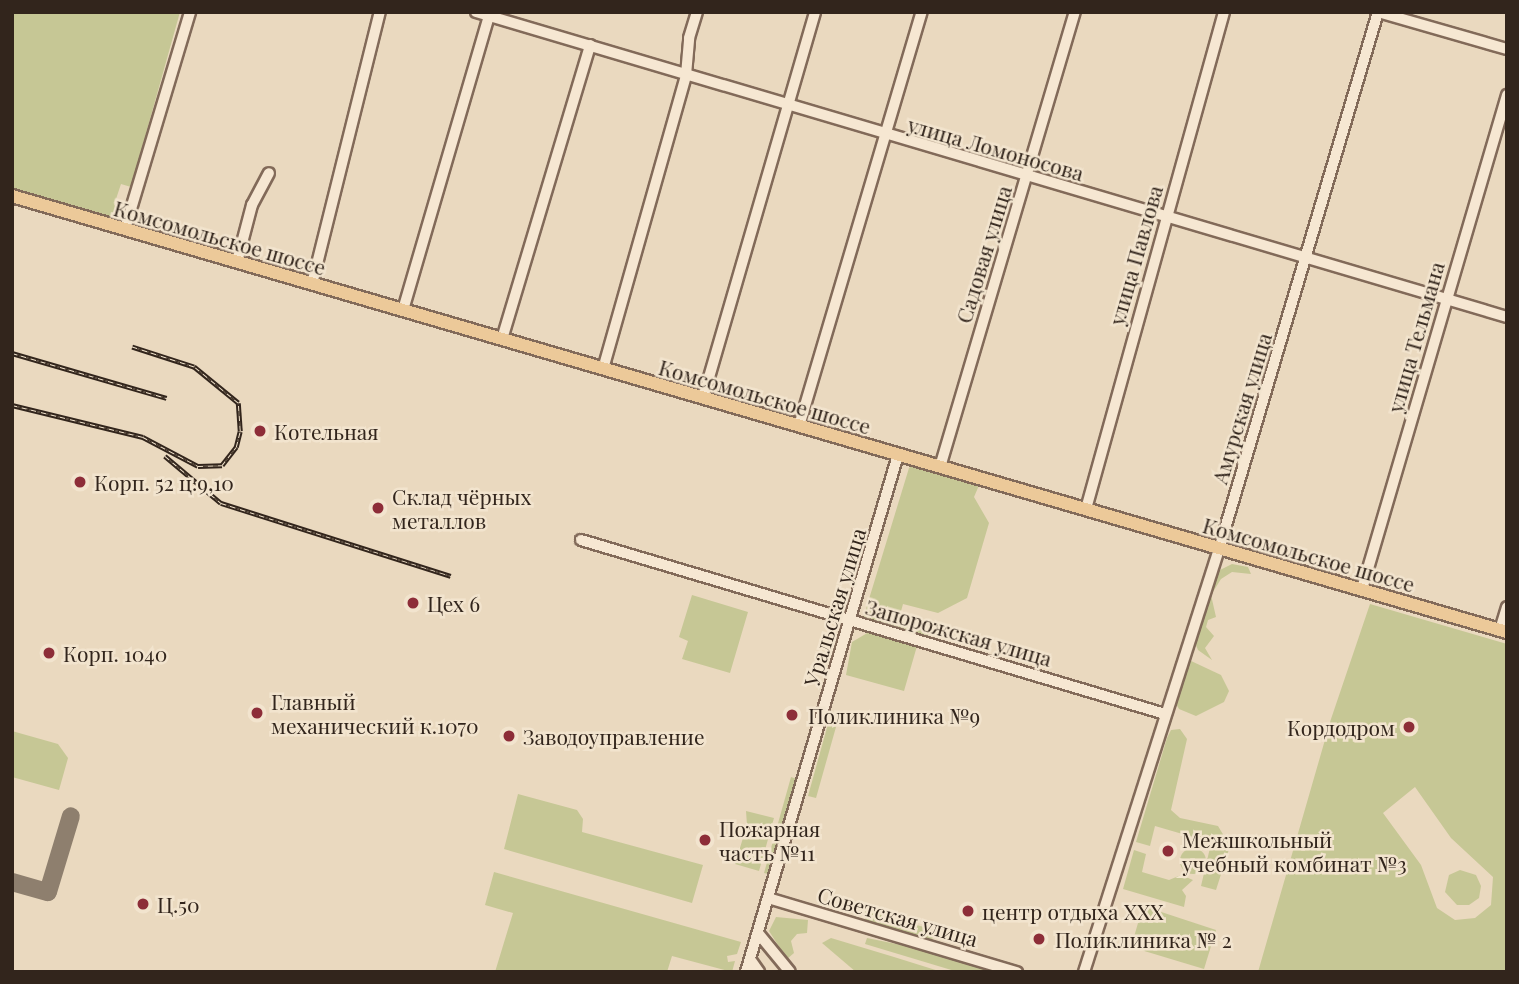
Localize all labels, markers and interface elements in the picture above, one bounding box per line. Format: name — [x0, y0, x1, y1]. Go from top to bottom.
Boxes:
street label: улица Ломоносова — [905, 111, 1087, 185]
street label: Садовая улица — [950, 182, 1016, 326]
street label: улица Павлова — [1103, 182, 1167, 328]
street label: Комсомольское шоссе — [111, 195, 329, 279]
street label: улица Тельмана — [1381, 259, 1449, 415]
street label: Амурская улица — [1206, 329, 1276, 487]
street label: Комсомольское шоссе — [656, 354, 874, 438]
place label: Котельная — [274, 418, 379, 444]
marker: Котельная — [252, 423, 268, 439]
place label: Корп. 52 ц.9,10 — [94, 469, 234, 495]
marker: Корп. 52 ц.9,10 — [72, 474, 88, 490]
place label: Склад чёрных металлов — [392, 483, 531, 533]
marker: Склад чёрных металлов — [370, 500, 386, 516]
street label: Комсомольское шоссе — [1200, 512, 1418, 596]
street label: Уральская улица — [798, 525, 870, 689]
place label: Цех 6 — [427, 590, 480, 616]
street label: Запорожская улица — [863, 593, 1055, 671]
marker: Цех 6 — [405, 595, 421, 611]
place label: Корп. 1040 — [63, 640, 167, 666]
marker: Корп. 1040 — [41, 645, 57, 661]
place label: Главный механический к.1070 — [271, 688, 479, 738]
place label: Поликлиника №9 — [808, 702, 980, 728]
marker: Главный механический к.1070 — [249, 705, 265, 721]
marker: Поликлиника №9 — [782, 705, 802, 725]
place label: Кордодром — [1287, 714, 1395, 740]
marker: Кордодром — [1401, 719, 1417, 735]
place label: Заводоуправление — [523, 723, 705, 749]
marker: Заводоуправление — [501, 728, 517, 744]
place label: Пожарная часть №11 — [719, 815, 820, 865]
place label: Межшкольный учебный комбинат №3 — [1182, 826, 1407, 876]
marker: Пожарная часть №11 — [697, 832, 713, 848]
marker: Межшкольный учебный комбинат №3 — [1160, 843, 1176, 859]
street label: Советская улица — [815, 881, 981, 951]
place label: Ц.50 — [157, 891, 200, 917]
marker: Ц.50 — [135, 896, 151, 912]
place label: центр отдыха ХХХ — [982, 898, 1164, 924]
marker: центр отдыха ХХХ — [960, 903, 976, 919]
place label: Поликлиника № 2 — [1055, 926, 1232, 952]
marker: Поликлиника № 2 — [1029, 929, 1049, 949]

